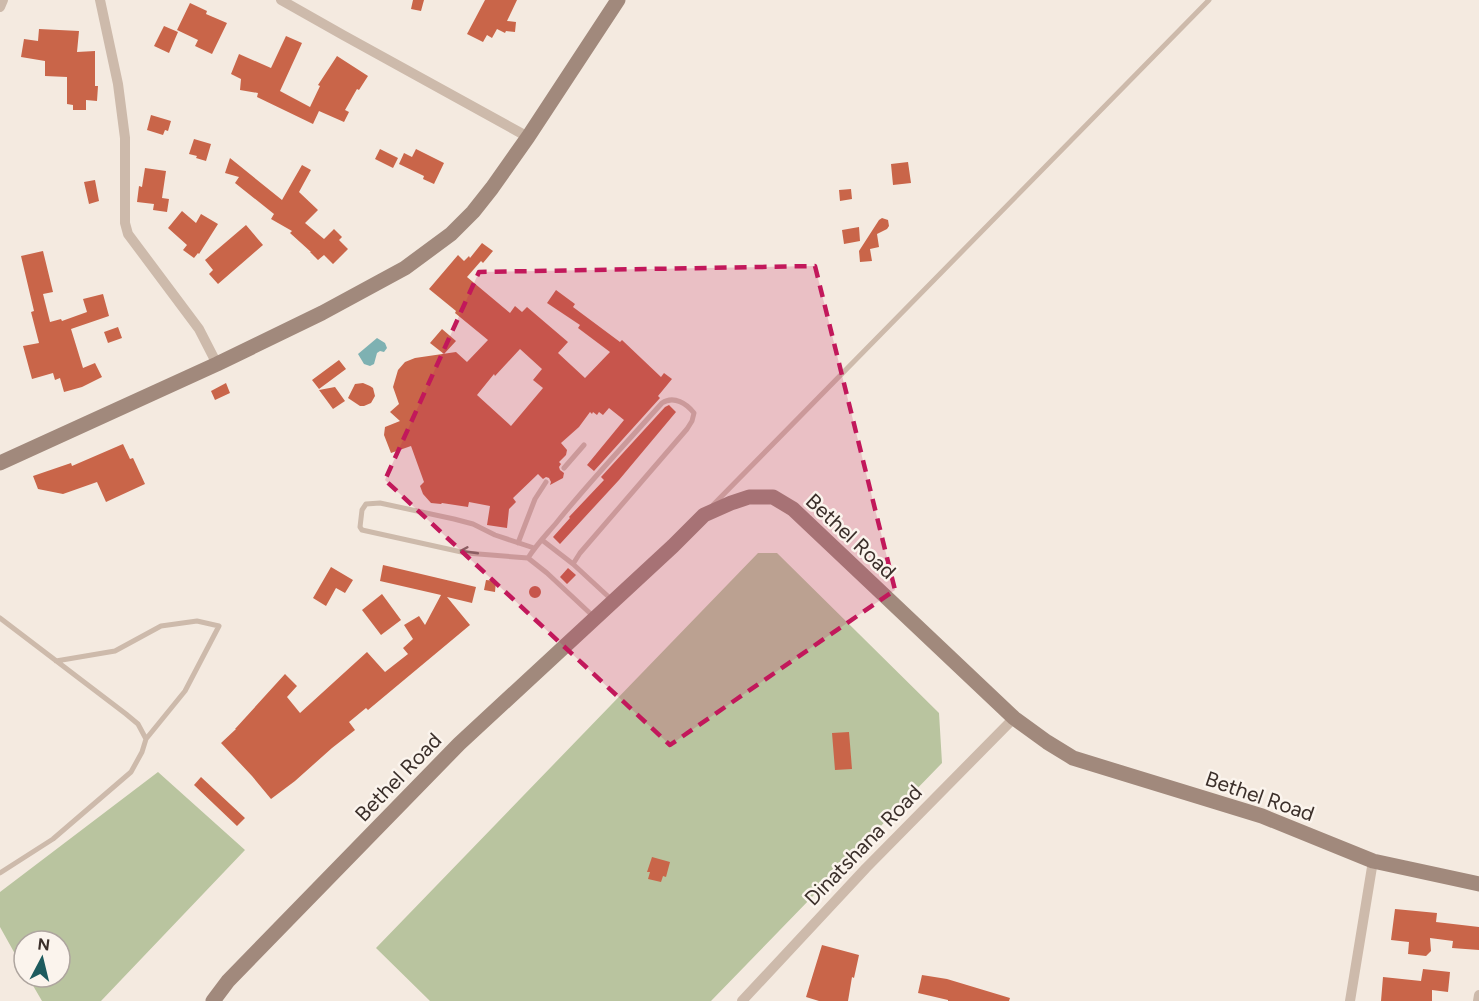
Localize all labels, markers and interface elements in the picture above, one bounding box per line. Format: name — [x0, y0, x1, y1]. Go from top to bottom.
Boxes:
street label: Bethel Road — [801, 488, 901, 584]
one-way arrow — [460, 547, 480, 558]
street label: Bethel Road — [350, 727, 446, 827]
street label: Bethel Road — [1202, 766, 1318, 826]
street label: Dinatshana Road — [799, 780, 927, 910]
north arrow — [12, 929, 72, 989]
text: N — [36, 934, 51, 955]

